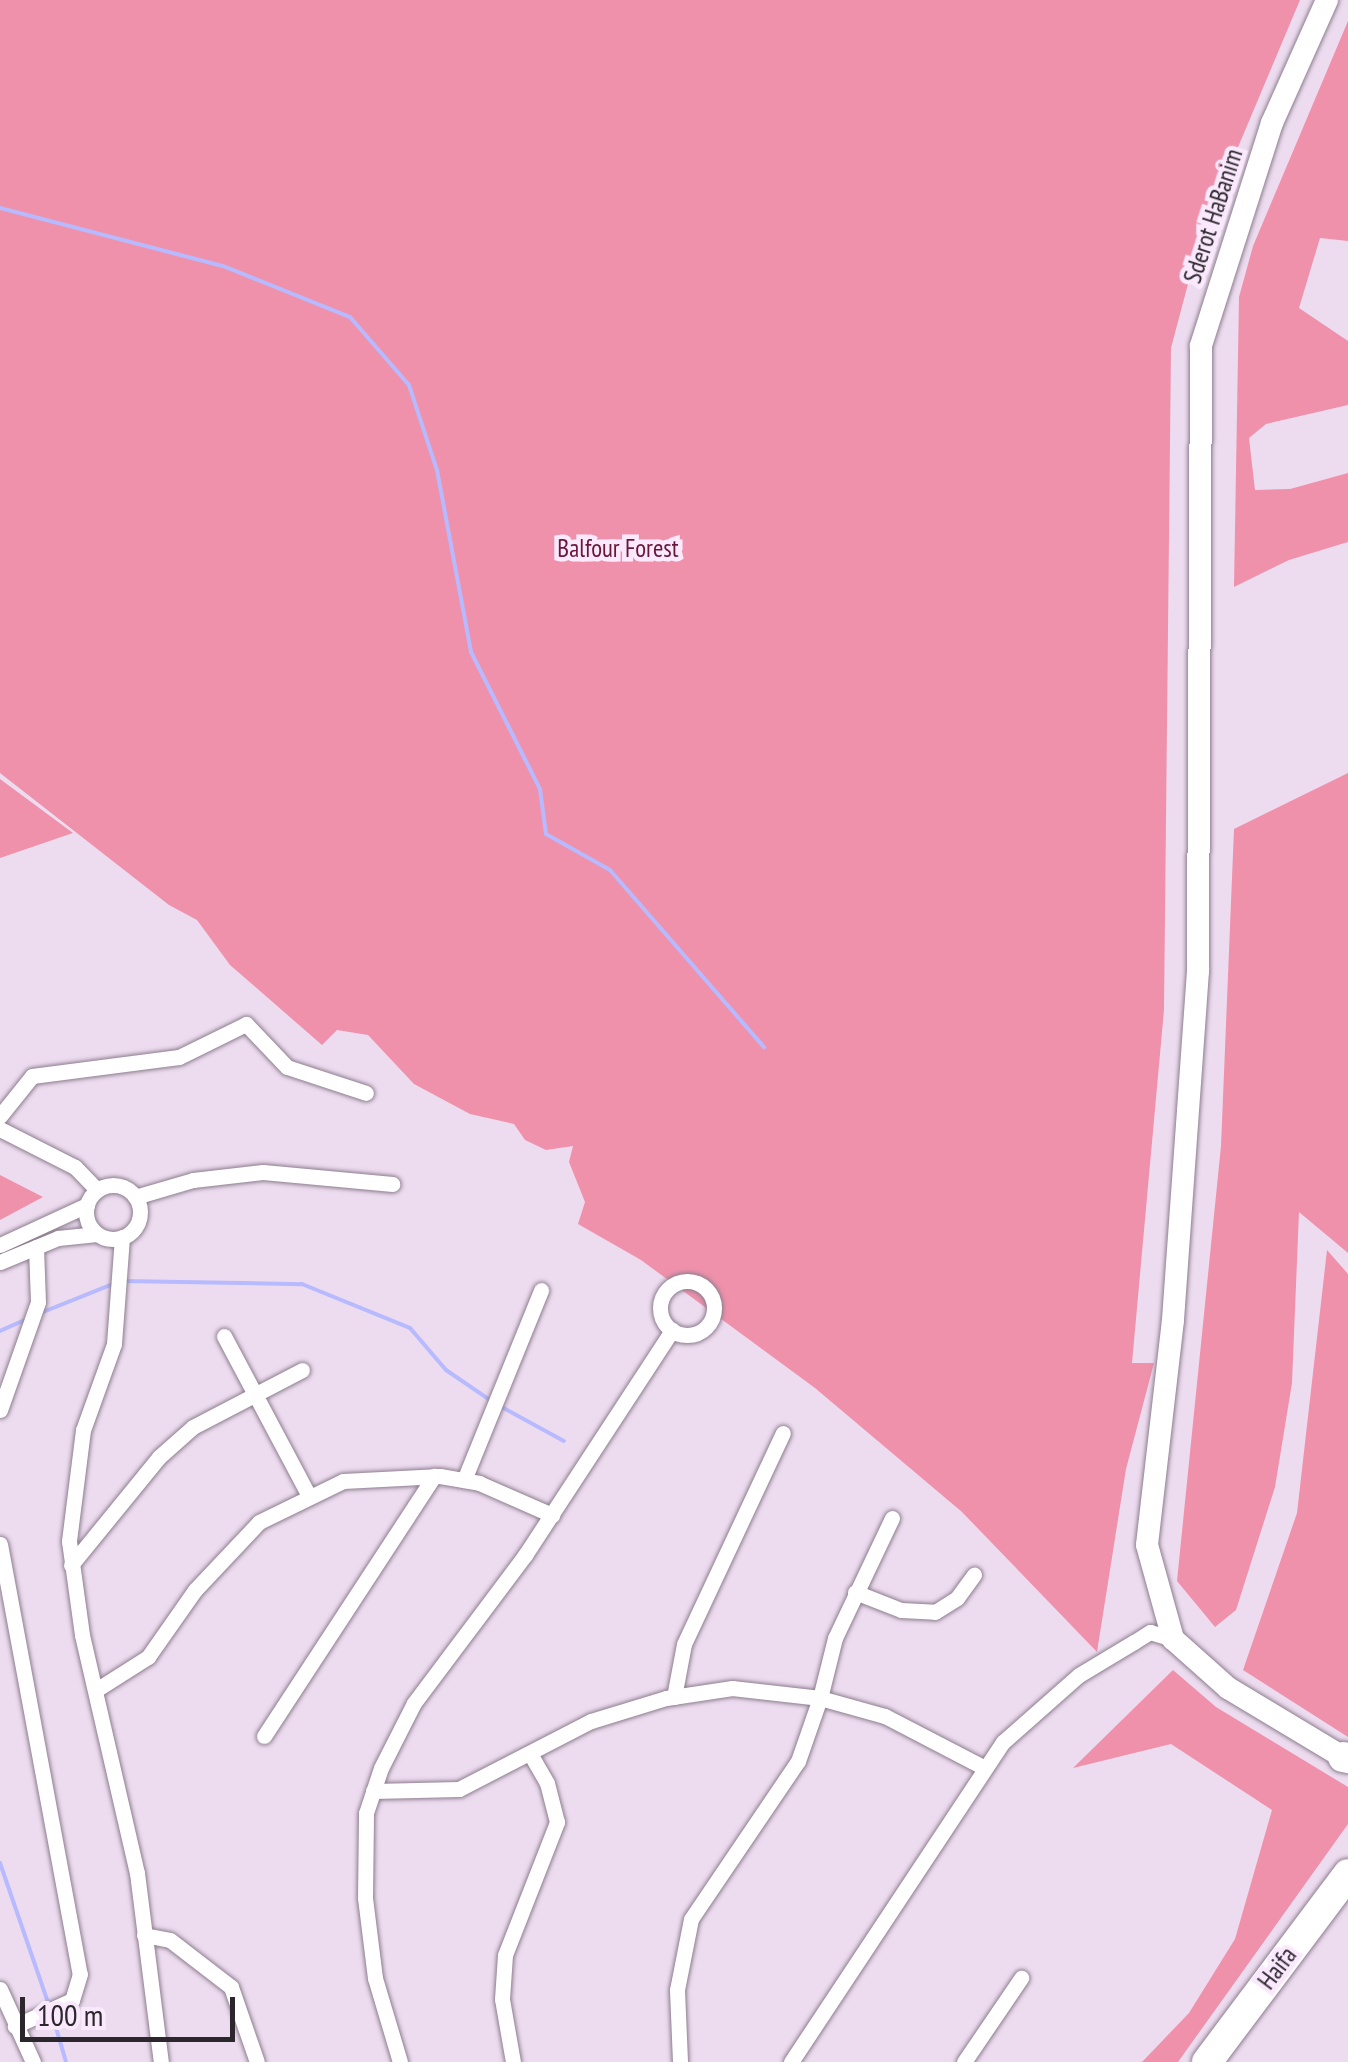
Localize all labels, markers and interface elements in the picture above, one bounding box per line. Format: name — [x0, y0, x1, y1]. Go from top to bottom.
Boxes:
street label: Sderot HaBanim — [1177, 145, 1249, 287]
park label: Balfour Forest — [557, 533, 679, 563]
street label: Haifa — [1251, 1941, 1303, 1995]
scale bar — [25, 1977, 240, 2039]
text: 100 m — [37, 1995, 103, 2034]

